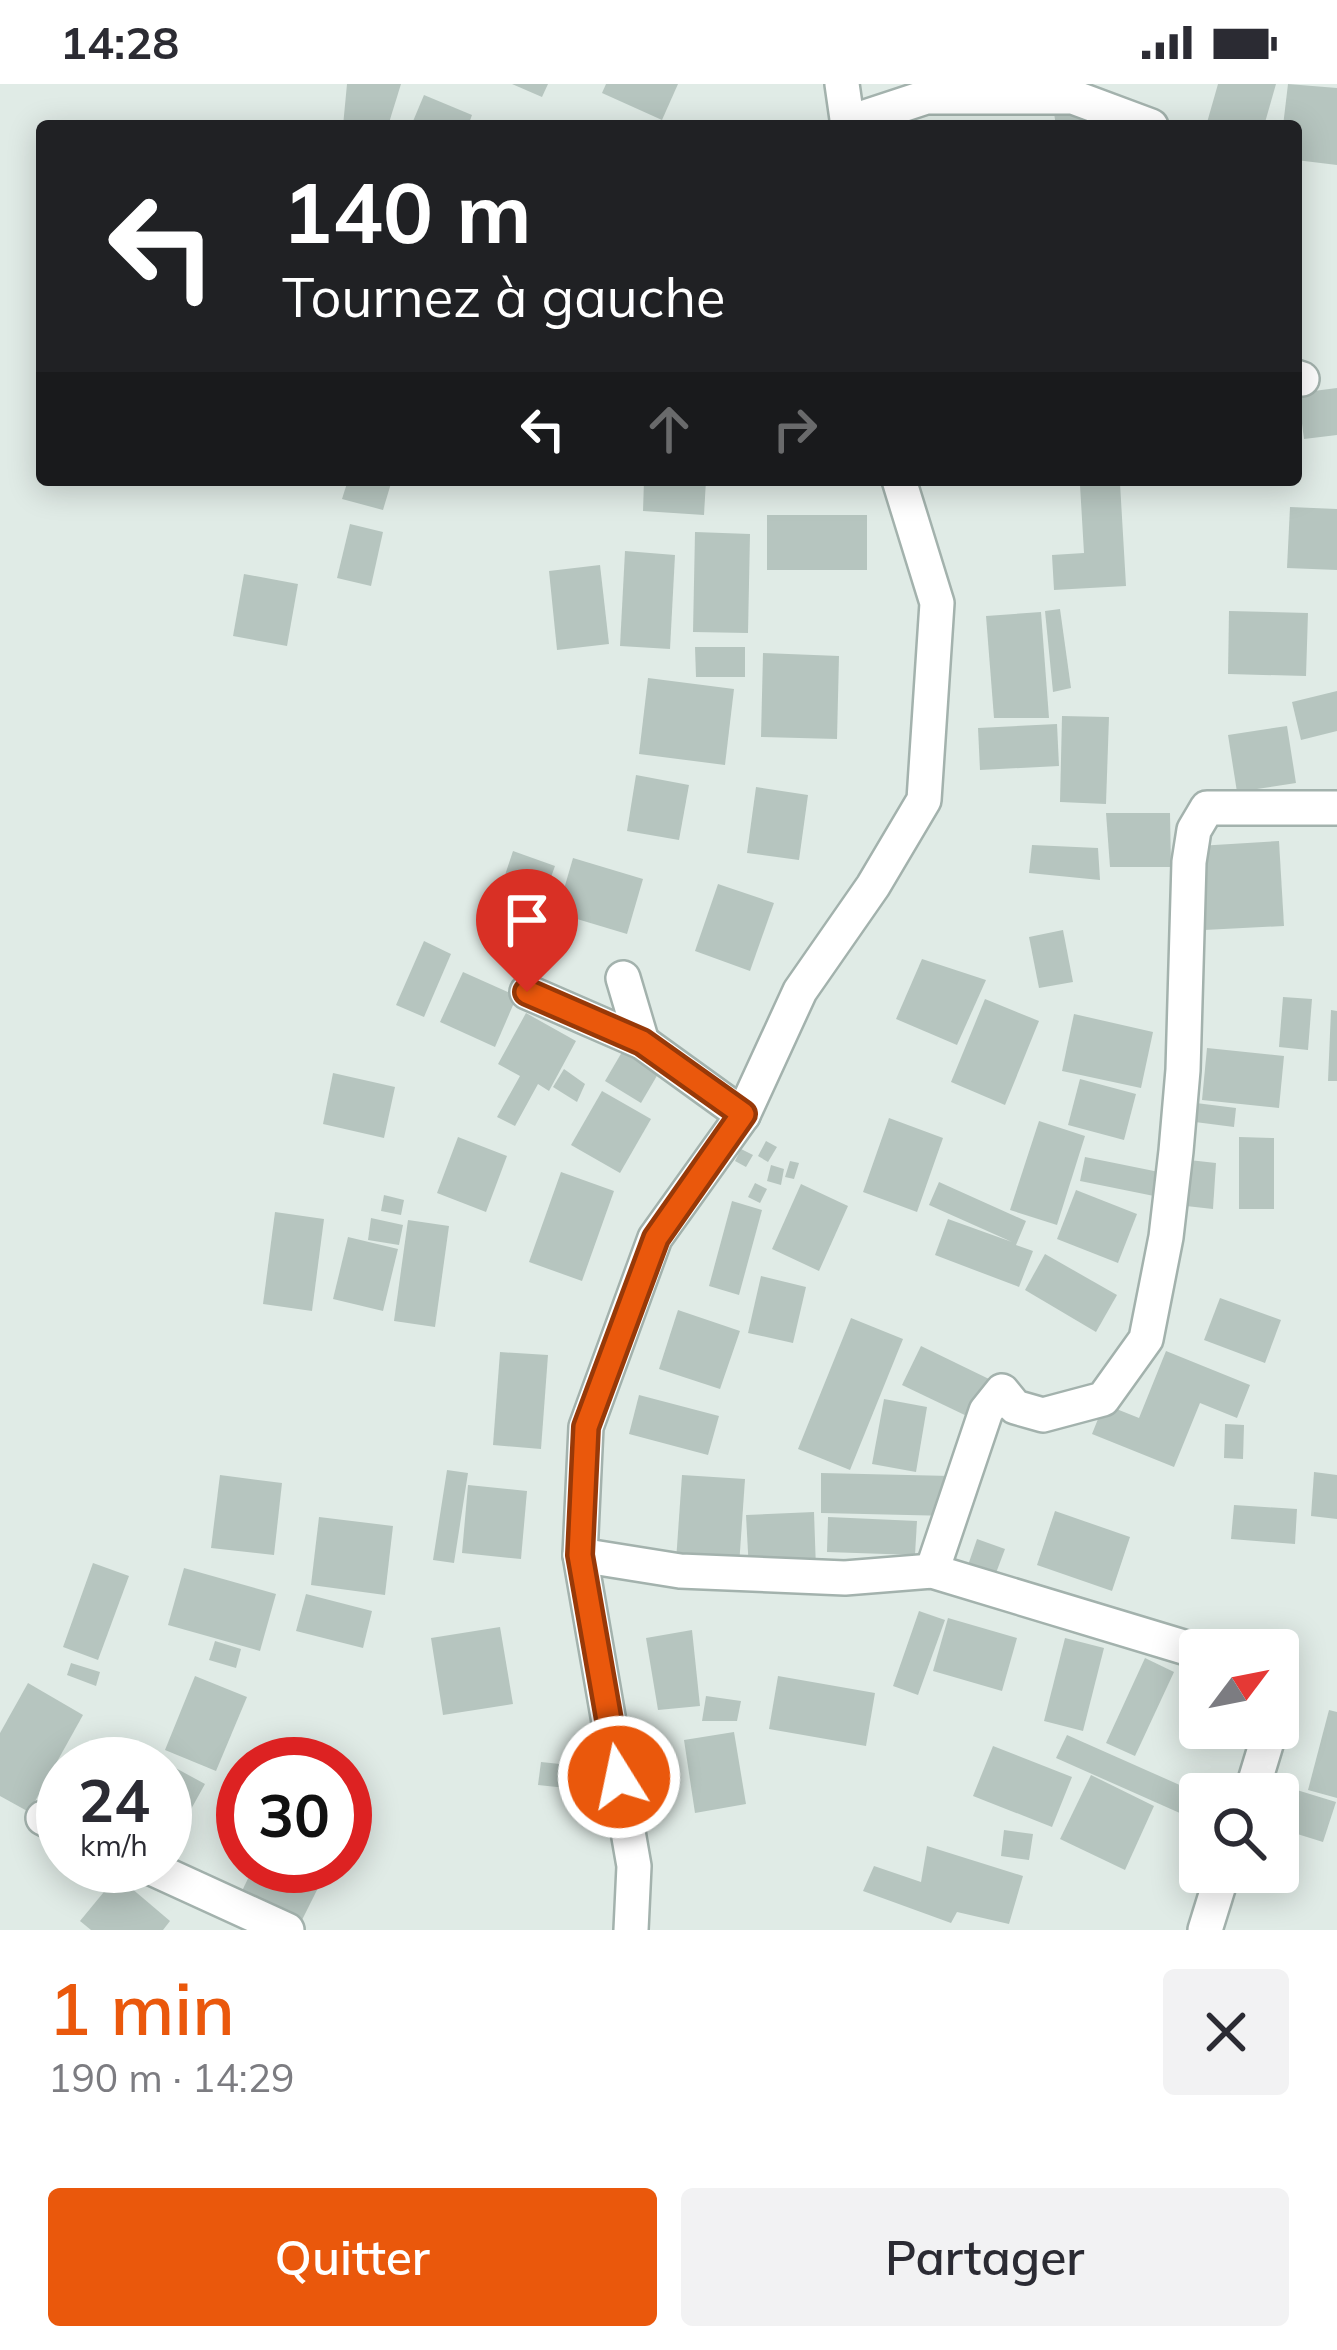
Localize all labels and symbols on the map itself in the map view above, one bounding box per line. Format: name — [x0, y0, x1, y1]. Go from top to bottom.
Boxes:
pin — [476, 869, 578, 992]
north arrow — [1179, 1629, 1299, 1749]
position arrow — [556, 1714, 682, 1840]
speed limit sign: 30 — [216, 1737, 372, 1893]

